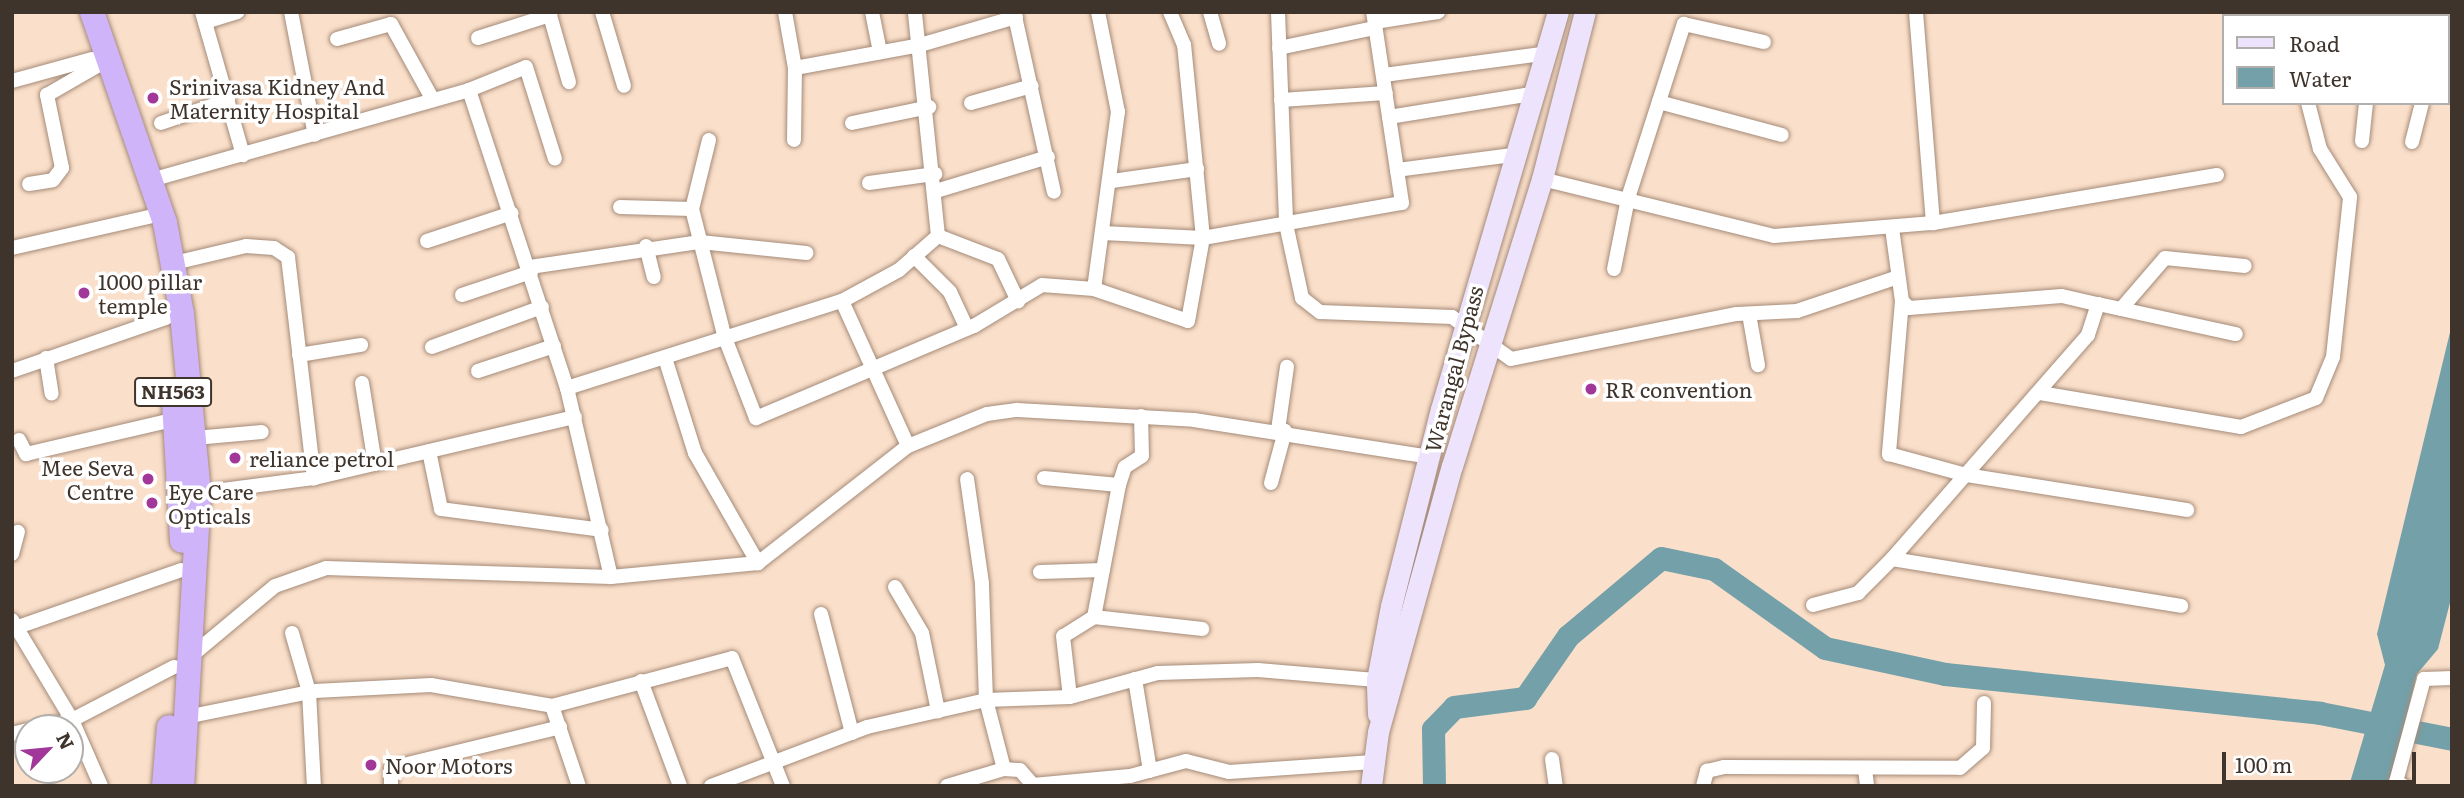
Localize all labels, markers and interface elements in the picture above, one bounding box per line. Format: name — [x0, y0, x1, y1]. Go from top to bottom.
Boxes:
legend — [2222, 14, 2450, 105]
text: Road — [2289, 27, 2340, 58]
text: Water — [2289, 62, 2351, 93]
place label: Srinivasa Kidney And Maternity Hospital — [169, 73, 385, 123]
marker: Srinivasa Kidney And Maternity Hospital — [143, 88, 163, 108]
place label: 1000 pillar temple — [98, 268, 202, 318]
street label: Warangal Bypass — [1419, 283, 1487, 455]
marker: 1000 pillar temple — [76, 285, 92, 301]
road number: NH563 — [133, 376, 213, 408]
place label: RR convention — [1605, 376, 1753, 402]
marker: RR convention — [1583, 381, 1599, 397]
place label: reliance petrol — [249, 445, 394, 471]
marker: reliance petrol — [227, 450, 243, 466]
place label: Mee Seva Centre — [41, 454, 134, 504]
marker: Mee Seva Centre — [140, 471, 156, 487]
place label: Eye Care Opticals — [168, 478, 254, 528]
marker: Eye Care Opticals — [142, 493, 162, 513]
north arrow — [14, 714, 84, 784]
text: N — [50, 727, 82, 754]
scale bar — [2226, 738, 2420, 782]
text: 100 m — [2235, 748, 2292, 779]
place label: Noor Motors — [385, 752, 513, 778]
marker: Noor Motors — [363, 757, 379, 773]

